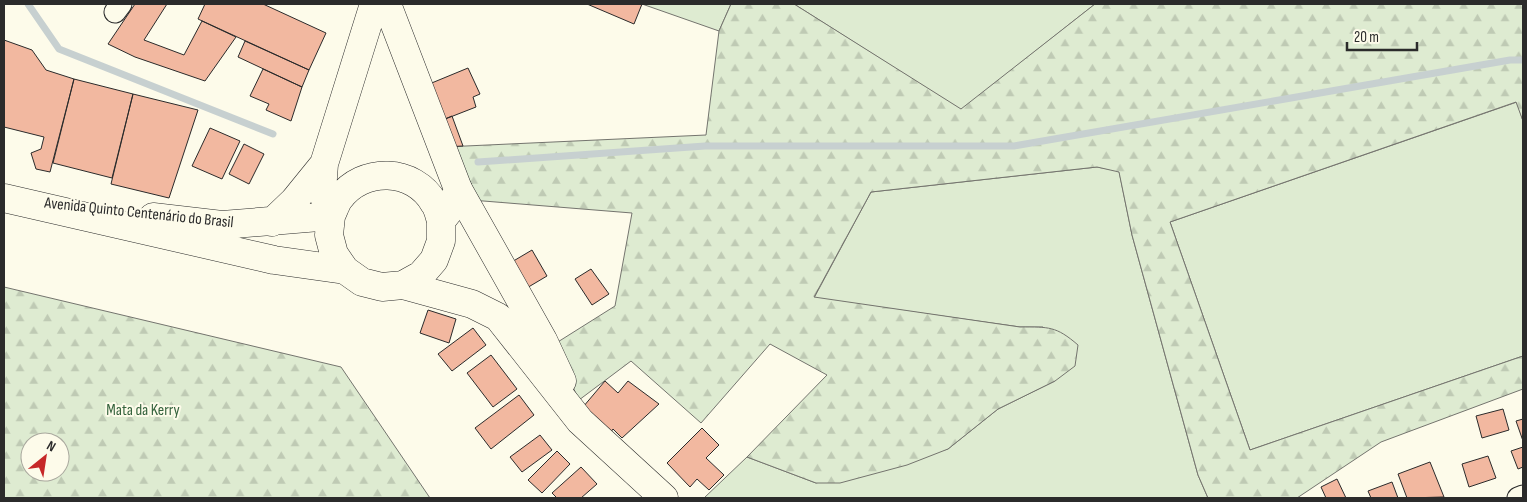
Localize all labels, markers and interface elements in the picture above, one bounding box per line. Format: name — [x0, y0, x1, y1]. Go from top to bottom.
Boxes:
scale bar — [1347, 20, 1417, 52]
text: 20 m — [1354, 28, 1379, 47]
street label: Avenida Quinto Centenário do Brasil — [43, 194, 234, 232]
park label: Mata da Kerry — [106, 401, 180, 420]
north arrow — [20, 432, 70, 482]
text: N — [44, 437, 59, 455]

